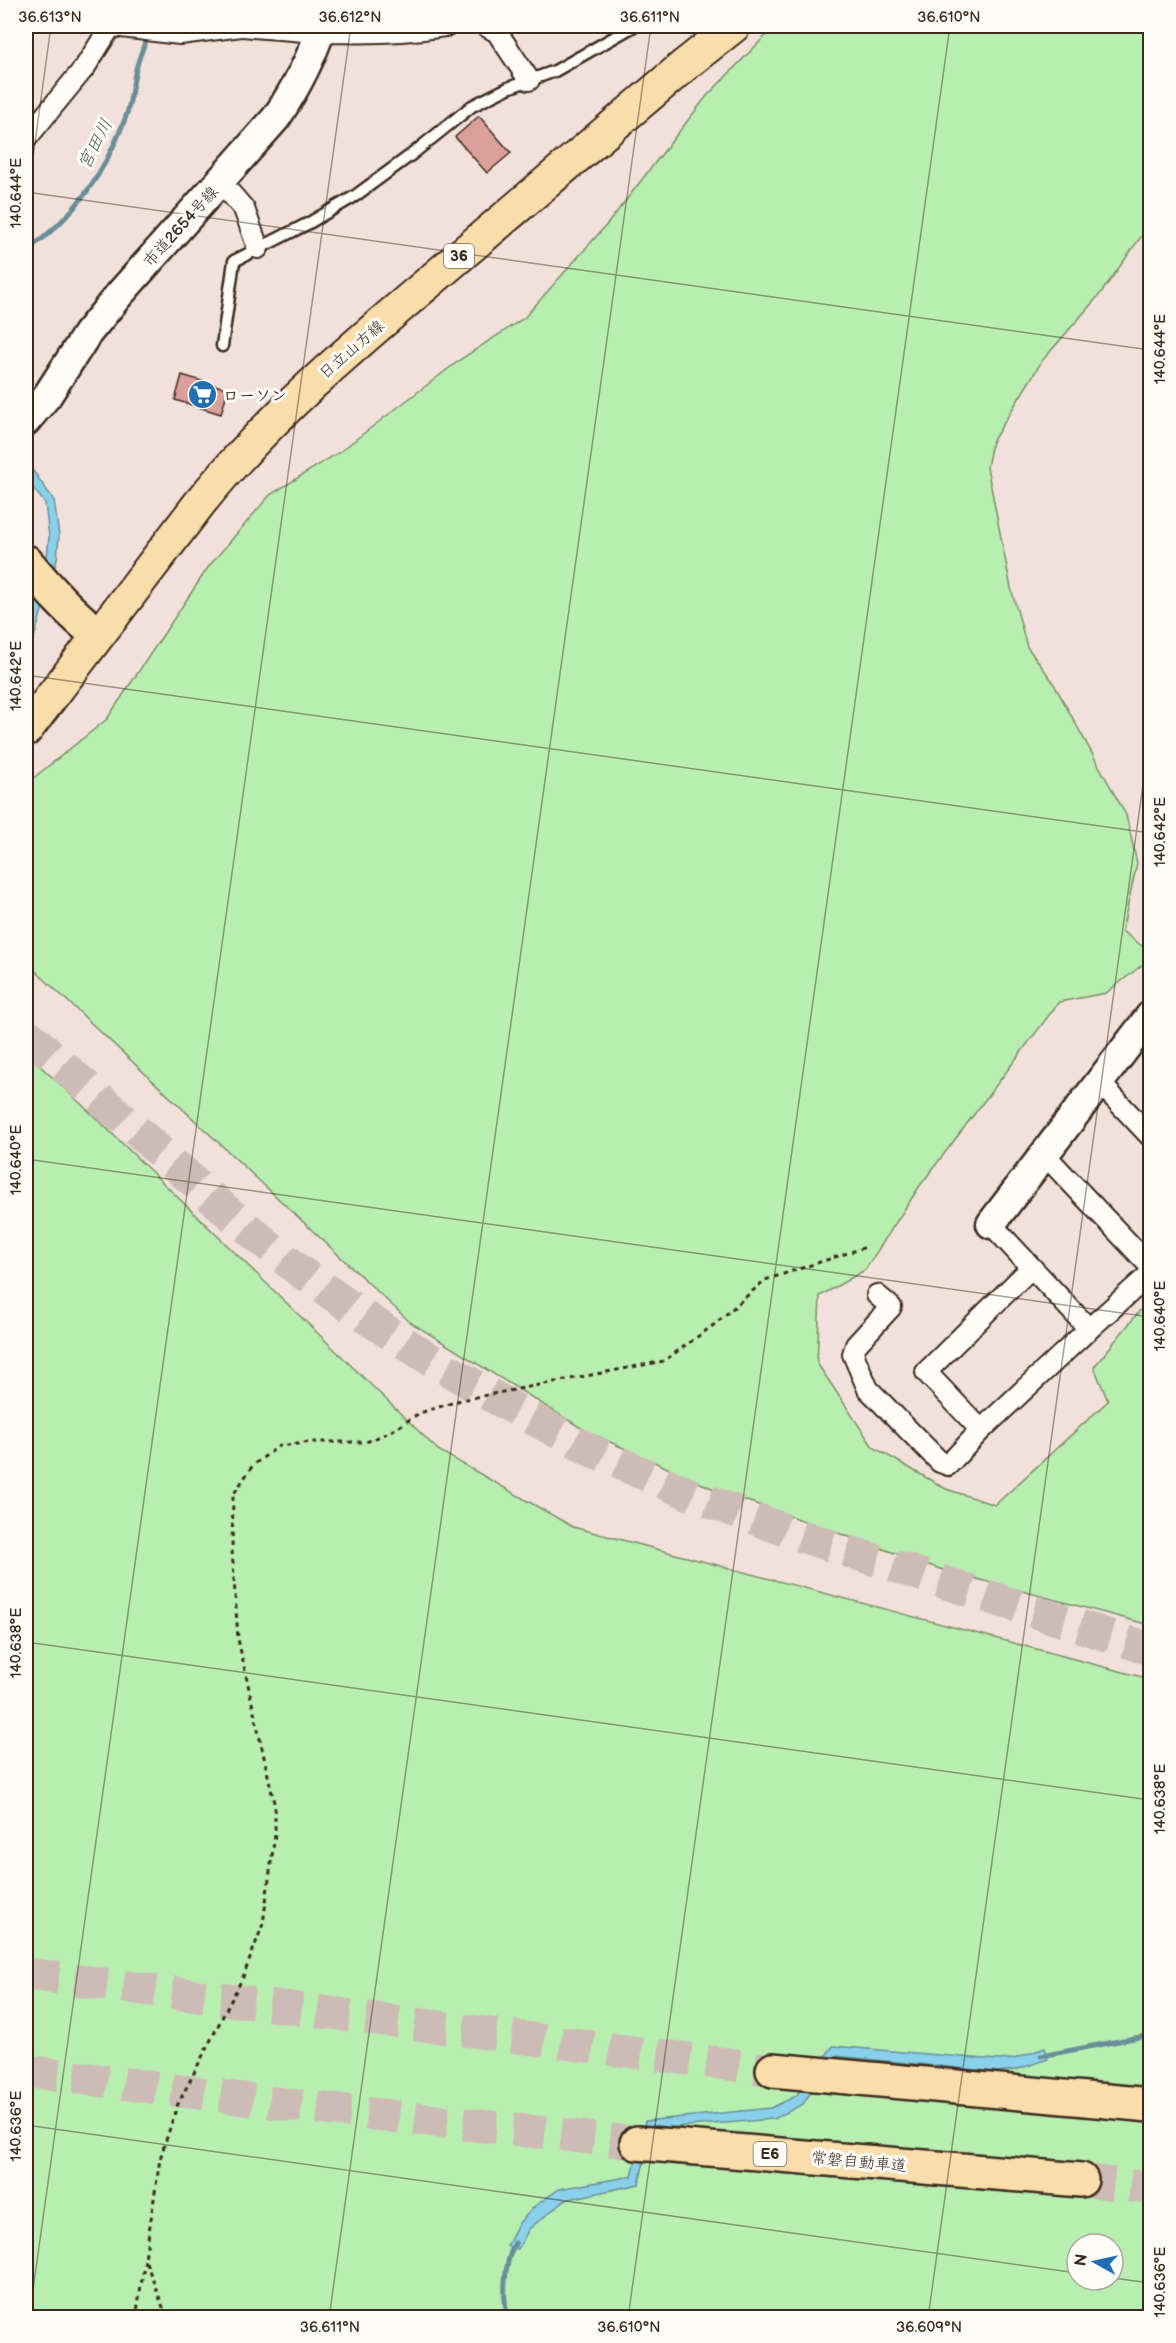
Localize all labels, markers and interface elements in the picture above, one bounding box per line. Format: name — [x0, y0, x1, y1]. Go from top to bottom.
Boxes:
text: 36.613°N — [18, 8, 82, 27]
text: 36.612°N — [319, 8, 381, 27]
text: 36.611°N — [620, 8, 680, 27]
text: 36.610°N — [917, 8, 981, 27]
water label: 宮田川 — [74, 115, 117, 173]
text: 140.644°E — [7, 158, 26, 228]
street label: 市道2654号線 — [140, 183, 222, 271]
road number: 36 — [444, 244, 474, 268]
text: 140.644°E — [1151, 314, 1170, 384]
street label: 日立山方線 — [316, 317, 388, 384]
supermarket icon: ローソン — [186, 379, 218, 411]
place label: ローソン — [223, 387, 287, 406]
text: 140.642°E — [7, 641, 26, 711]
text: 140.642°E — [1151, 797, 1170, 867]
text: 140.640°E — [7, 1125, 26, 1195]
text: 140.640°E — [1151, 1281, 1170, 1351]
text: 140.638°E — [7, 1608, 26, 1678]
text: 140.638°E — [1151, 1764, 1170, 1834]
text: 140.636°E — [7, 2091, 26, 2161]
road number: E6 — [754, 2142, 786, 2166]
street label: 常磐自動車道 — [810, 2149, 908, 2176]
north arrow — [1065, 2232, 1125, 2292]
text: 140.636°E — [1151, 2247, 1170, 2317]
text: N — [1071, 2253, 1092, 2267]
text: 36.611°N — [300, 2318, 360, 2337]
text: 36.610°N — [597, 2318, 661, 2337]
text: 36.609°N — [896, 2318, 962, 2337]

